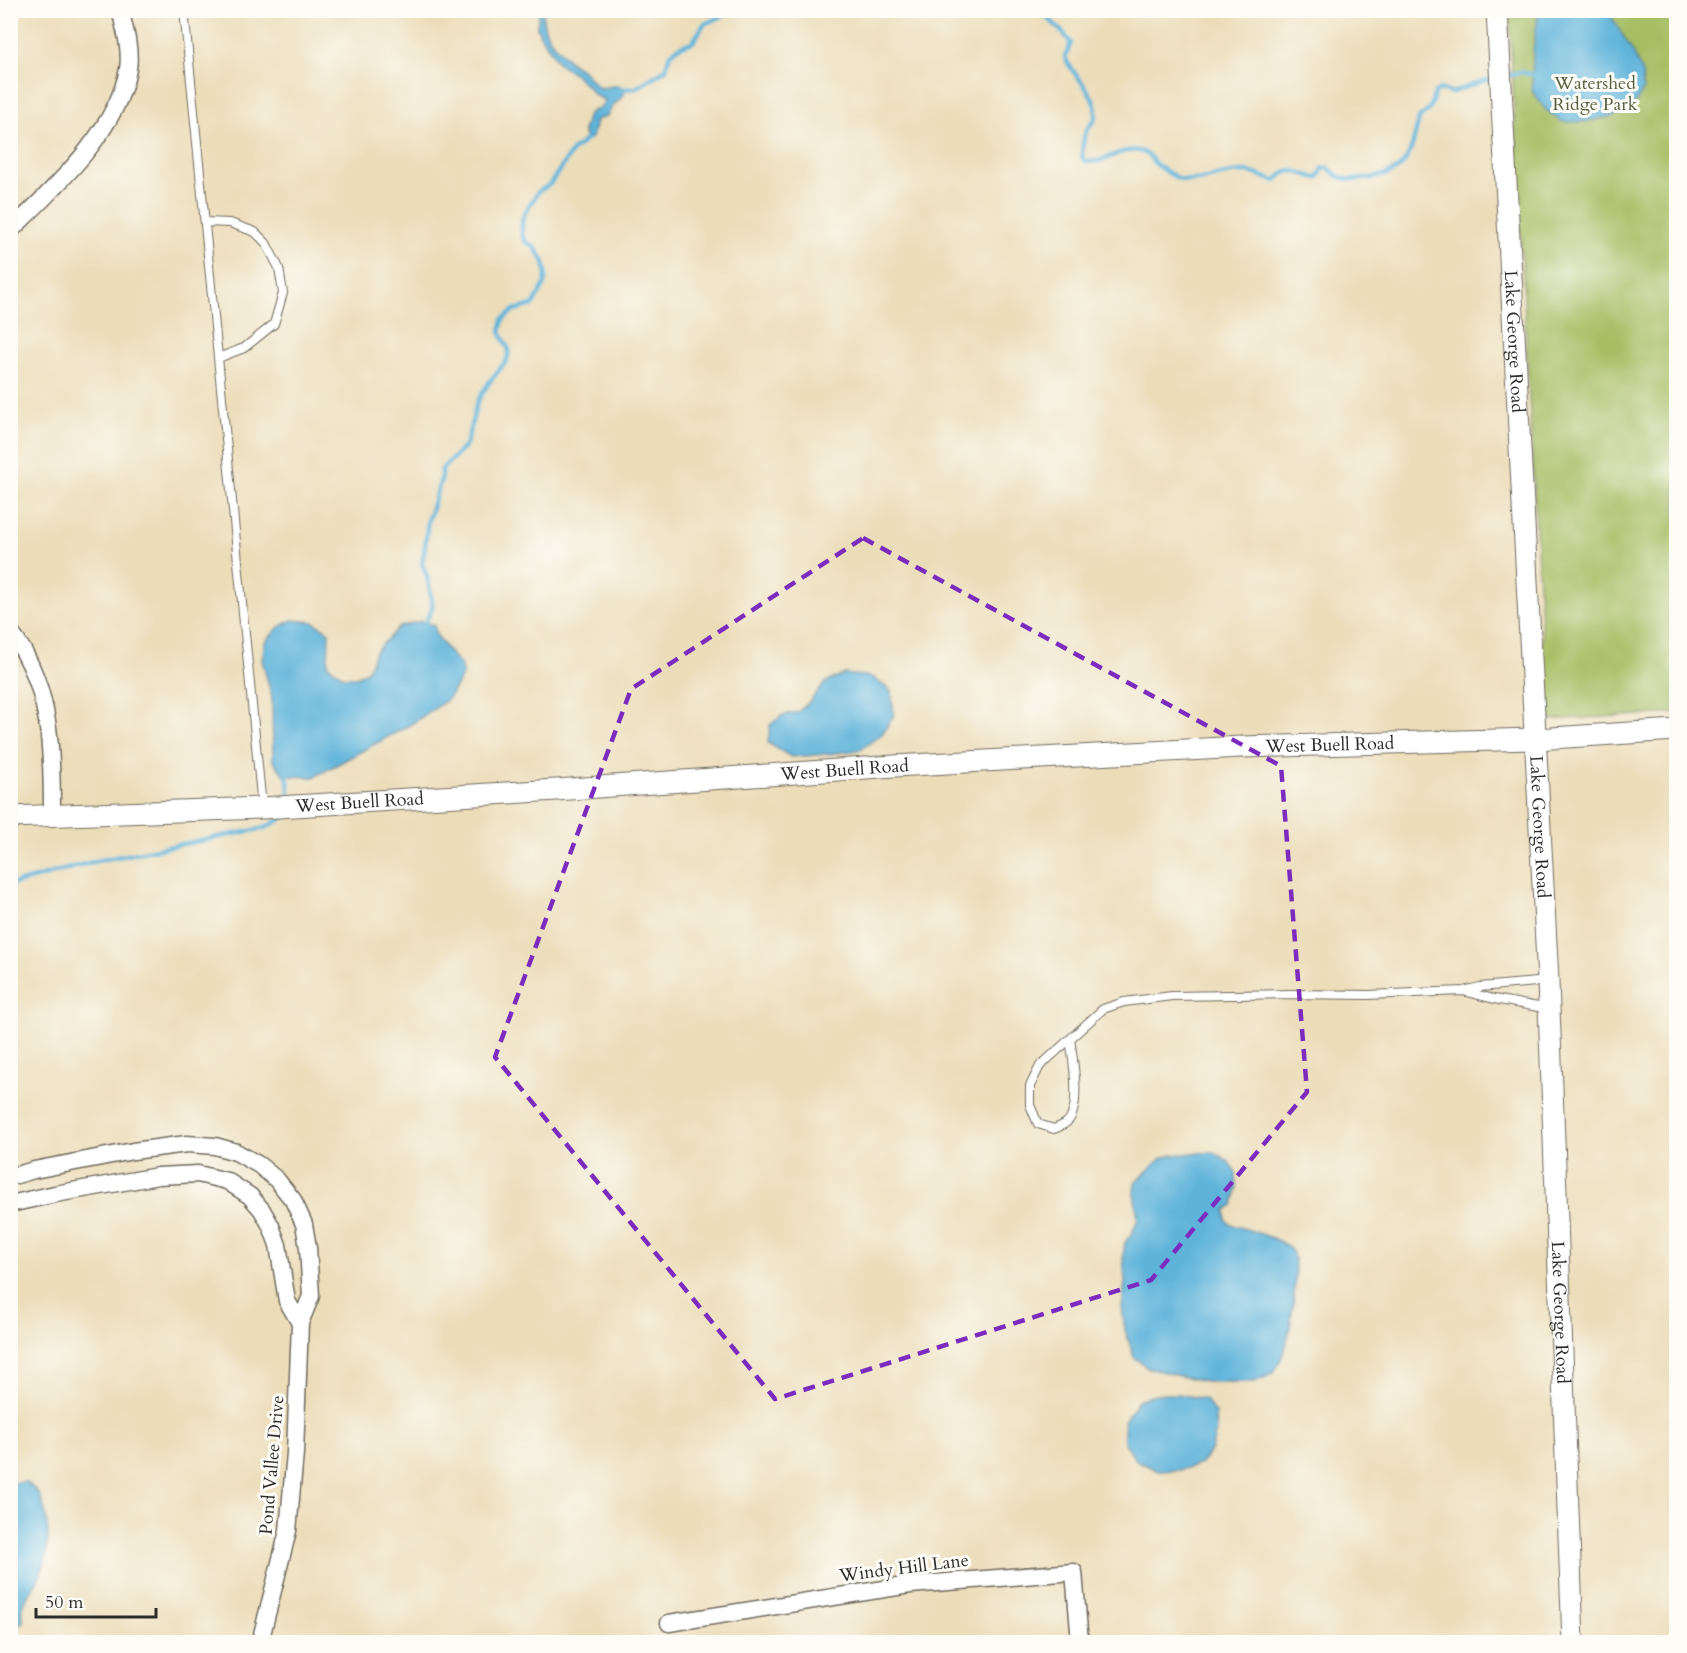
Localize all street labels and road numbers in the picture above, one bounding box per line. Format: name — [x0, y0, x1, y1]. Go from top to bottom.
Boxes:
street label: Lake George Road — [1498, 270, 1531, 414]
street label: West Buell Road — [1264, 730, 1395, 759]
street label: West Buell Road — [779, 753, 910, 787]
street label: Lake George Road — [1524, 755, 1556, 899]
street label: West Buell Road — [294, 786, 425, 818]
street label: Lake George Road — [1545, 1241, 1576, 1385]
street label: Pond Vallee Drive — [253, 1394, 291, 1536]
street label: Windy Hill Lane — [837, 1548, 970, 1588]

